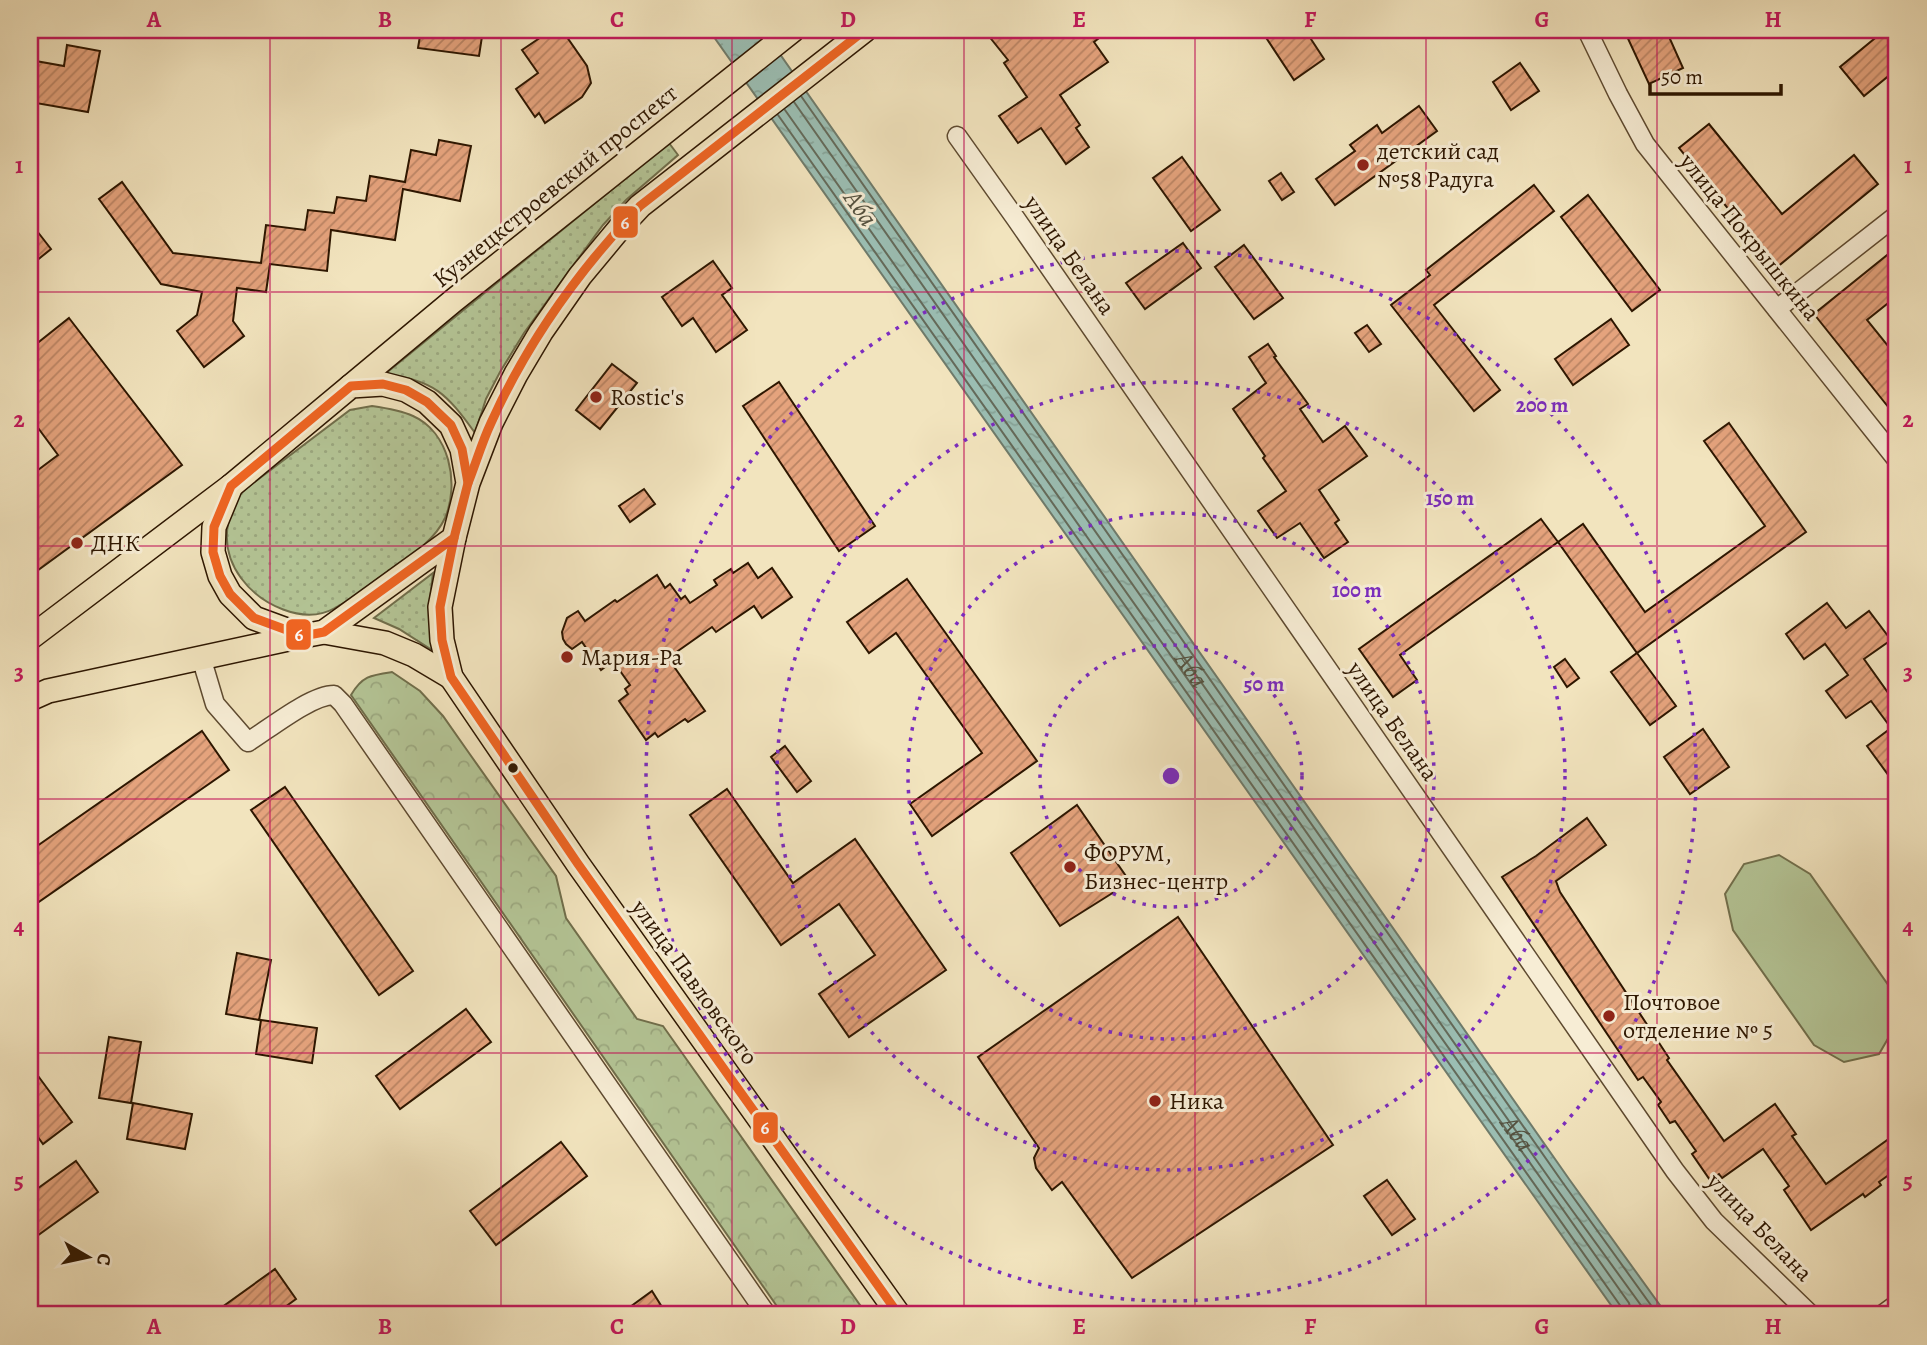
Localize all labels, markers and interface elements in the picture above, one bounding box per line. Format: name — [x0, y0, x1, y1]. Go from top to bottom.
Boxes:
text: A — [146, 4, 162, 35]
text: B — [378, 4, 392, 35]
text: C — [610, 4, 624, 35]
text: D — [840, 4, 856, 35]
text: E — [1072, 4, 1086, 35]
text: F — [1304, 4, 1317, 35]
text: G — [1534, 4, 1550, 35]
text: H — [1764, 4, 1782, 35]
scale bar — [1650, 52, 1782, 96]
text: 50 m — [1661, 63, 1703, 91]
street label: Кузнецкстроевский проспект — [426, 77, 684, 295]
place label: детский сад №58 Радуга — [1376, 135, 1499, 195]
street label: улица Покрышкина — [1672, 146, 1828, 328]
text: 1 — [15, 150, 23, 181]
text: 1 — [1904, 150, 1912, 181]
marker: детский сад №58 Радуга — [1355, 157, 1371, 173]
water label: Аба — [834, 181, 886, 234]
street label: улица Белана — [1016, 188, 1123, 321]
line badge: 6 — [612, 205, 639, 239]
text: 6 — [621, 210, 630, 236]
place label: Rostic's — [610, 381, 684, 413]
marker: Rostic's — [588, 389, 604, 405]
text: 200 m — [1516, 391, 1569, 419]
text: 2 — [13, 404, 25, 435]
text: 2 — [1902, 404, 1914, 435]
text: 150 m — [1426, 484, 1475, 512]
place label: ДНК — [91, 527, 140, 559]
marker: ДНК — [69, 535, 85, 551]
text: 100 m — [1332, 576, 1382, 604]
line badge: 6 — [285, 618, 312, 651]
text: 6 — [295, 622, 304, 648]
place label: Мария-Ра — [581, 641, 683, 673]
water label: Аба — [1165, 643, 1217, 695]
marker: Мария-Ра — [559, 649, 575, 665]
street label: улица Белана — [1339, 654, 1446, 787]
text: 3 — [14, 657, 24, 688]
text: 3 — [1903, 657, 1913, 688]
text: 50 m — [1244, 670, 1285, 698]
unlabelled marker — [506, 761, 520, 775]
centre of rings — [1159, 764, 1183, 788]
place label: ФОРУМ, Бизнес-центр — [1084, 837, 1228, 897]
marker: ФОРУМ, Бизнес-центр — [1062, 859, 1078, 875]
street label: улица Павловского — [624, 892, 766, 1071]
text: 4 — [14, 911, 25, 942]
text: 4 — [1903, 911, 1914, 942]
place label: Почтовое отделение № 5 — [1623, 986, 1773, 1046]
marker: Почтовое отделение № 5 — [1601, 1008, 1617, 1024]
place label: Ника — [1169, 1085, 1224, 1117]
marker: Ника — [1147, 1093, 1163, 1109]
water label: Аба — [1491, 1107, 1542, 1159]
line badge: 6 — [752, 1111, 779, 1144]
text: 6 — [761, 1115, 770, 1141]
text: 5 — [14, 1165, 24, 1196]
street label: улица Белана — [1699, 1165, 1820, 1288]
text: 5 — [1903, 1165, 1913, 1196]
north arrow — [52, 1222, 122, 1292]
text: С — [90, 1252, 118, 1267]
text: A — [146, 1311, 162, 1342]
text: B — [378, 1311, 392, 1342]
text: C — [610, 1311, 624, 1342]
text: D — [840, 1311, 856, 1342]
text: E — [1072, 1311, 1086, 1342]
text: F — [1304, 1311, 1317, 1342]
text: G — [1534, 1311, 1550, 1342]
text: H — [1764, 1311, 1782, 1342]

